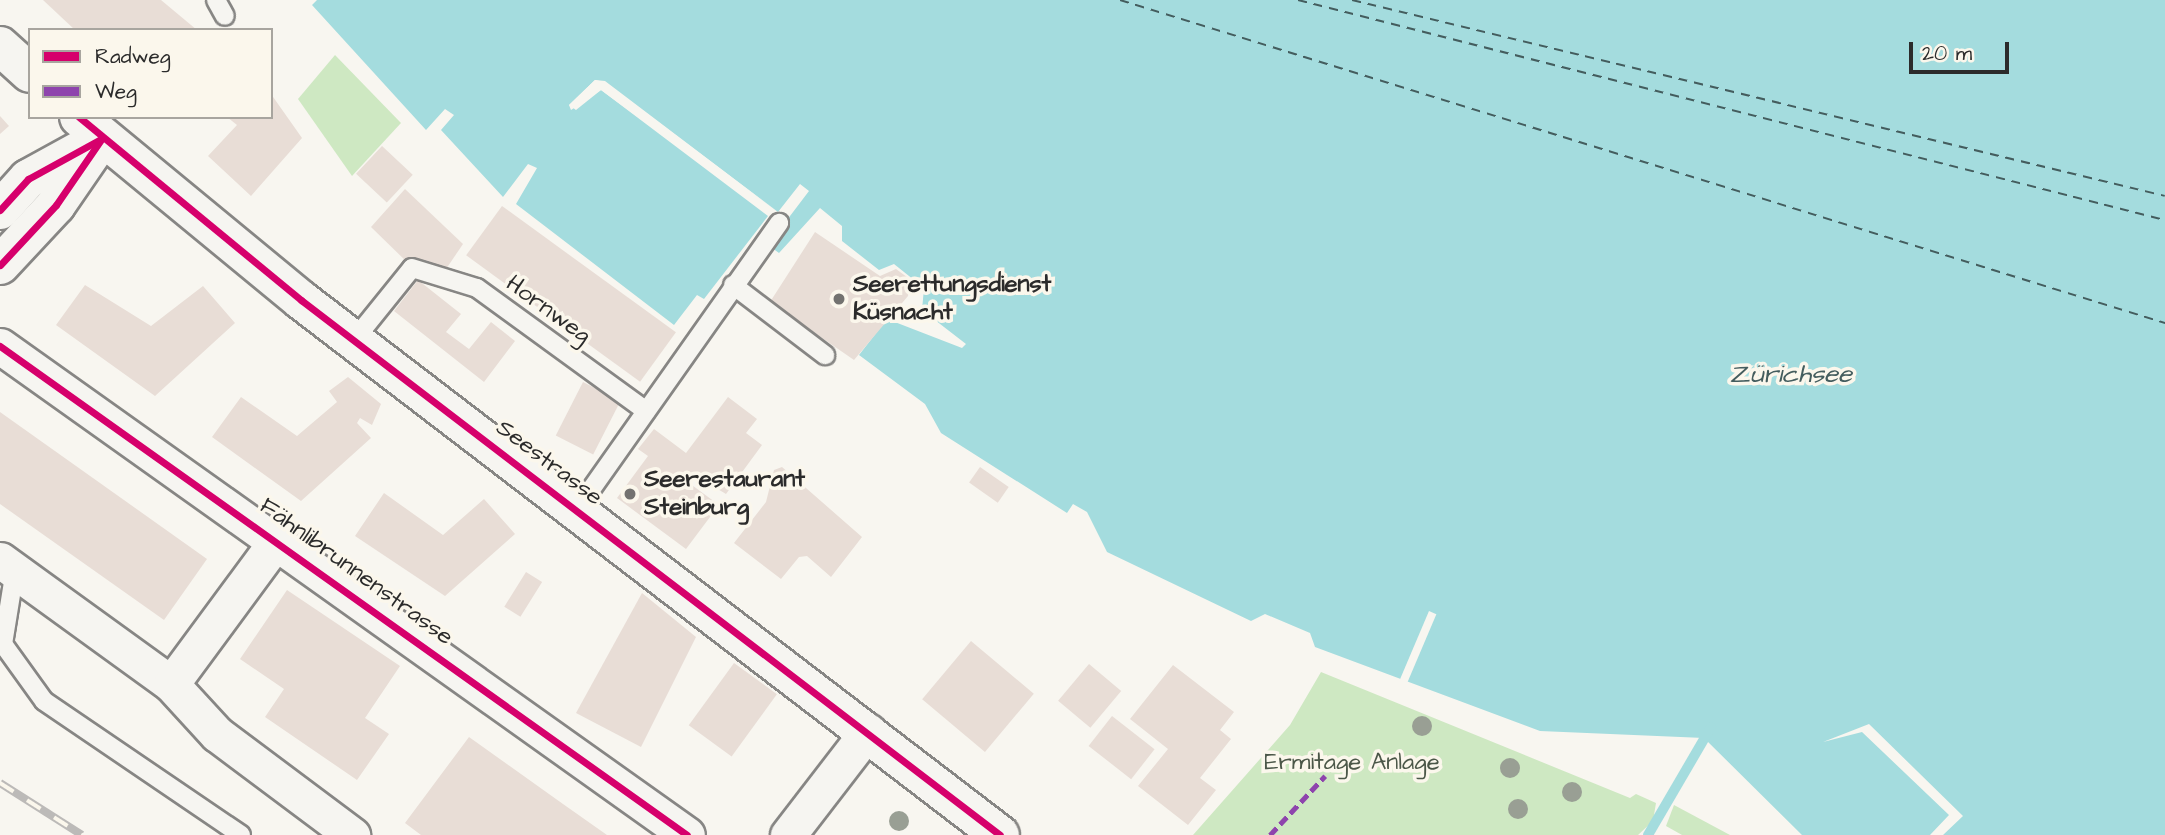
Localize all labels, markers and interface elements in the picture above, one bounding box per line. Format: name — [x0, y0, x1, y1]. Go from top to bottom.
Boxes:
legend — [28, 28, 273, 119]
scale bar — [1913, 28, 2013, 72]
text: 20 m — [1922, 39, 1972, 68]
text: Radweg — [95, 42, 171, 71]
text: Weg — [95, 77, 137, 106]
street label: Hornweg — [500, 270, 596, 350]
place label: Seerettungsdienst Küsnacht — [853, 271, 1051, 327]
marker: Seerettungsdienst Küsnacht — [831, 291, 847, 307]
water label: Zürichsee — [1730, 359, 1852, 391]
street label: Seestrasse — [490, 414, 608, 512]
place label: Seerestaurant Steinburg — [644, 466, 805, 522]
marker: Seerestaurant Steinburg — [622, 486, 638, 502]
street label: Fähnlibrunnenstrasse — [254, 492, 458, 652]
park label: Ermitage Anlage — [1264, 749, 1440, 777]

